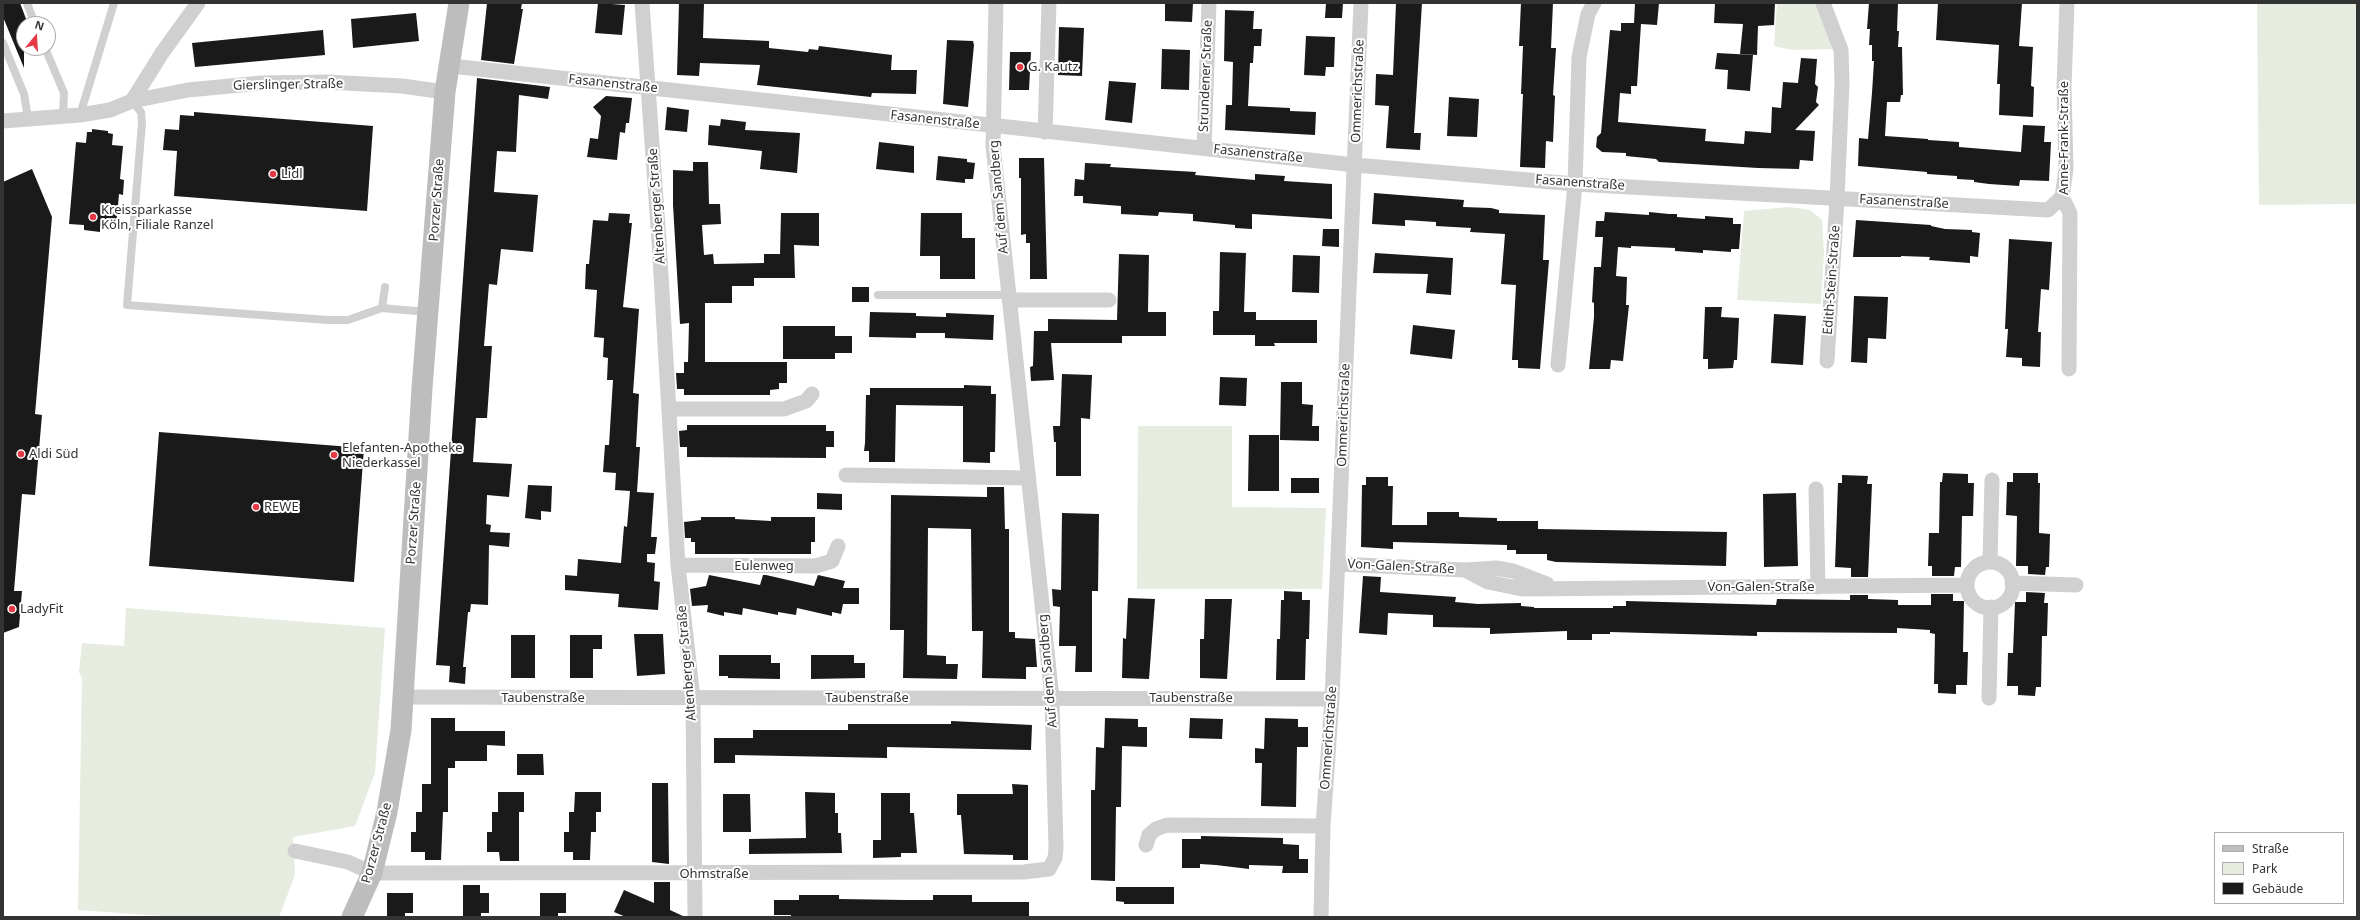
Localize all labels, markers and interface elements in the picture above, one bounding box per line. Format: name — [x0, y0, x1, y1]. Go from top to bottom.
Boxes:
north arrow — [16, 16, 56, 56]
text: N — [33, 17, 46, 34]
street label: Strundener Straße — [1196, 20, 1216, 132]
street label: Ommerichstraße — [1348, 39, 1368, 143]
place label: G. Kautz — [1028, 59, 1079, 75]
marker: G. Kautz — [1015, 62, 1025, 72]
street label: Fasanenstraße — [568, 72, 658, 96]
street label: Gierslinger Straße — [233, 76, 343, 94]
street label: Anne-Frank-Straße — [2056, 81, 2072, 195]
street label: Fasanenstraße — [890, 108, 980, 132]
street label: Auf dem Sandberg — [986, 139, 1012, 255]
street label: Fasanenstraße — [1213, 142, 1303, 166]
street label: Altenberger Straße — [645, 148, 669, 264]
street label: Porzer Straße — [426, 158, 448, 242]
place label: Lidl — [281, 166, 303, 182]
marker: Lidl — [268, 169, 278, 179]
street label: Fasanenstraße — [1535, 172, 1625, 194]
street label: Fasanenstraße — [1859, 192, 1949, 212]
place label: Kreissparkasse Köln, Filiale Ranzel — [101, 202, 214, 233]
marker: Kreissparkasse Köln, Filiale Ranzel — [88, 212, 98, 222]
street label: Edith-Stein-Straße — [1820, 225, 1844, 335]
street label: Ommerichstraße — [1334, 363, 1354, 467]
place label: Elefanten-Apotheke Niederkassel — [342, 440, 462, 471]
place label: Aldi Süd — [29, 446, 79, 462]
marker: Aldi Süd — [16, 449, 26, 459]
marker: Elefanten-Apotheke Niederkassel — [329, 450, 339, 460]
street label: Porzer Straße — [403, 481, 425, 565]
place label: REWE — [264, 499, 299, 515]
marker: REWE — [251, 502, 261, 512]
street label: Von-Galen-Straße — [1347, 556, 1455, 578]
street label: Eulenweg — [734, 558, 794, 574]
street label: Von-Galen-Straße — [1707, 579, 1815, 595]
place label: LadyFit — [20, 601, 64, 617]
marker: LadyFit — [7, 604, 17, 614]
street label: Altenberger Straße — [674, 604, 700, 722]
street label: Auf dem Sandberg — [1035, 613, 1061, 729]
street label: Ommerichstraße — [1318, 686, 1340, 790]
street label: Taubenstraße — [501, 690, 585, 706]
street label: Taubenstraße — [825, 690, 909, 706]
street label: Taubenstraße — [1149, 690, 1233, 706]
street label: Porzer Straße — [359, 801, 395, 885]
legend — [2214, 832, 2344, 904]
text: Straße — [2252, 840, 2289, 857]
text: Park — [2252, 860, 2277, 877]
street label: Ohmstraße — [679, 866, 749, 882]
text: Gebäude — [2252, 880, 2303, 897]

